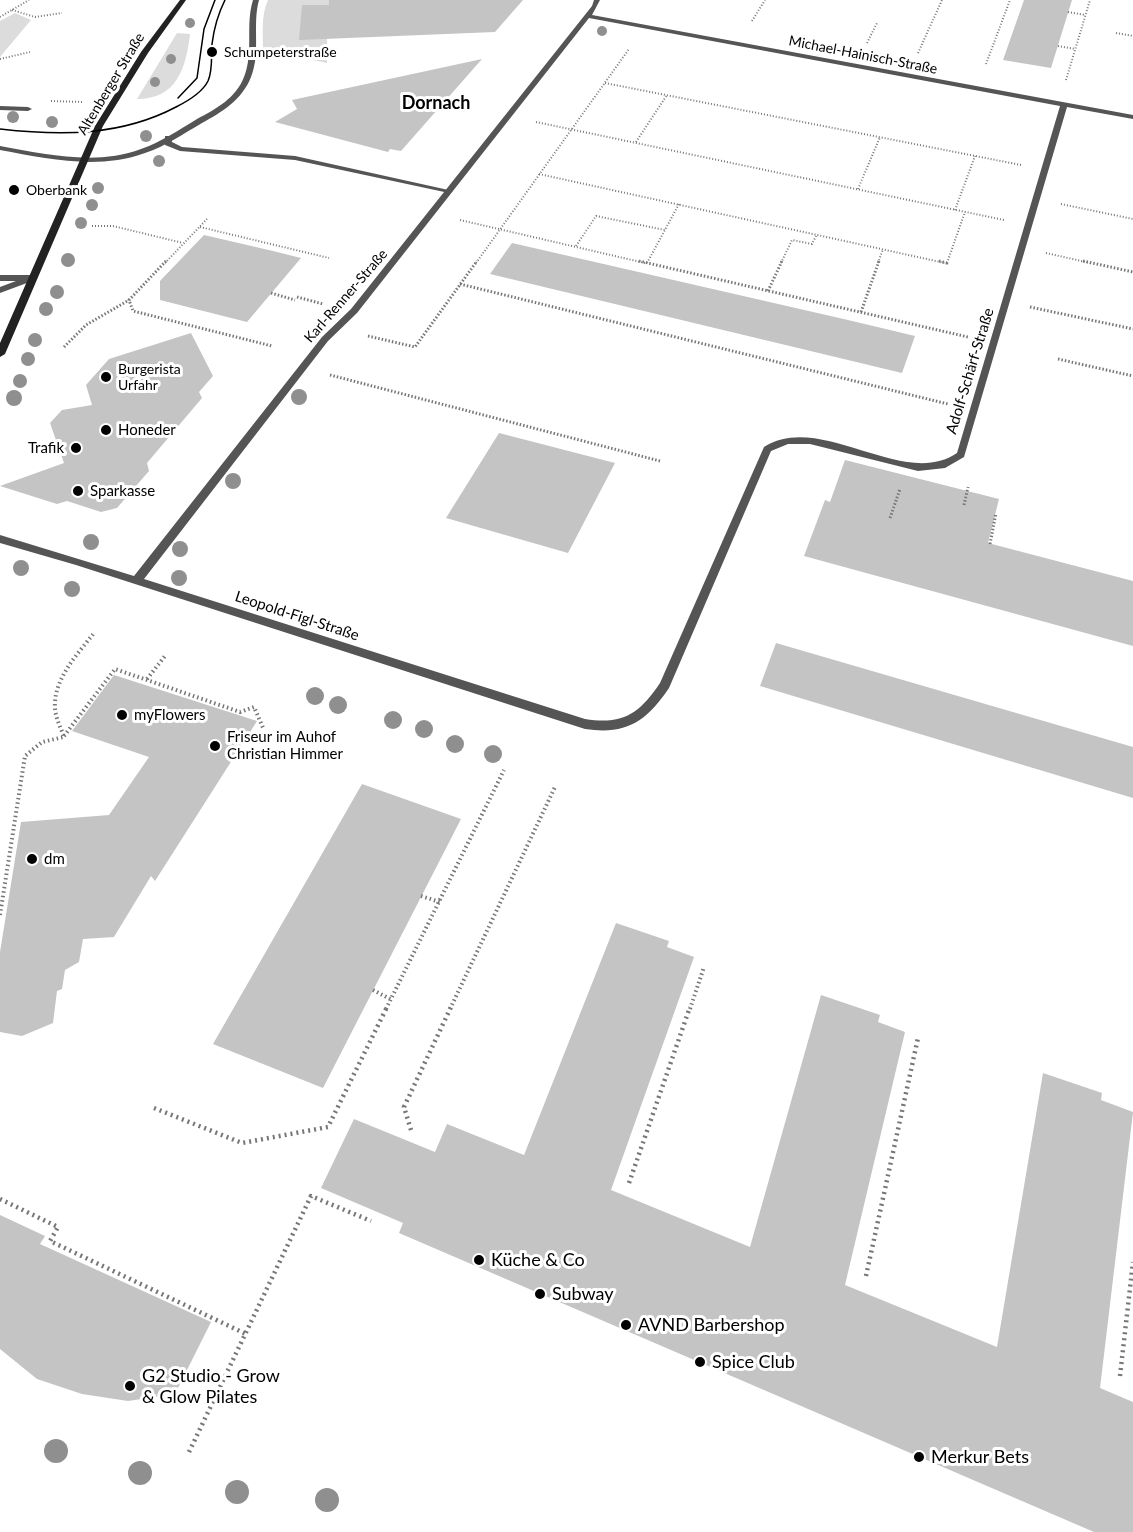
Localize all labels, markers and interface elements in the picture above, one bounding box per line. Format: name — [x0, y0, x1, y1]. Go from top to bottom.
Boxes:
street label: Altenberger Straße — [74, 30, 148, 138]
street label: Michael-Hainisch-Straße — [787, 32, 939, 78]
place label: Schumpeterstraße — [224, 44, 337, 60]
marker: Schumpeterstraße — [205, 45, 219, 59]
district label: Dornach — [402, 92, 470, 114]
place label: Oberbank — [26, 182, 87, 198]
marker: Oberbank — [7, 183, 21, 197]
street label: Karl-Renner-Straße — [301, 246, 391, 346]
street label: Adolf-Schärf-Straße — [942, 306, 998, 436]
place label: Burgerista Urfahr — [118, 361, 181, 394]
marker: Burgerista Urfahr — [99, 370, 113, 384]
place label: Honeder — [118, 421, 176, 439]
marker: Honeder — [99, 423, 113, 437]
place label: Trafik — [28, 439, 64, 457]
marker: Trafik — [69, 441, 83, 455]
place label: Sparkasse — [90, 482, 155, 500]
marker: Sparkasse — [71, 484, 85, 498]
street label: Leopold-Figl-Straße — [233, 587, 361, 645]
place label: myFlowers — [134, 706, 206, 724]
marker: myFlowers — [115, 708, 129, 722]
place label: Friseur im Auhof Christian Himmer — [227, 728, 343, 763]
marker: Friseur im Auhof Christian Himmer — [208, 739, 222, 753]
place label: dm — [44, 850, 65, 868]
marker: dm — [25, 852, 39, 866]
place label: Küche & Co — [491, 1249, 585, 1271]
marker: Küche & Co — [472, 1253, 486, 1267]
place label: Subway — [552, 1283, 614, 1305]
marker: Subway — [533, 1287, 547, 1301]
place label: AVND Barbershop — [638, 1314, 785, 1336]
marker: AVND Barbershop — [619, 1318, 633, 1332]
place label: Spice Club — [712, 1351, 795, 1373]
marker: Spice Club — [693, 1355, 707, 1369]
place label: G2 Studio - Grow & Glow Pilates — [142, 1365, 280, 1408]
marker: G2 Studio - Grow & Glow Pilates — [123, 1379, 137, 1393]
place label: Merkur Bets — [931, 1446, 1029, 1468]
marker: Merkur Bets — [912, 1450, 926, 1464]

